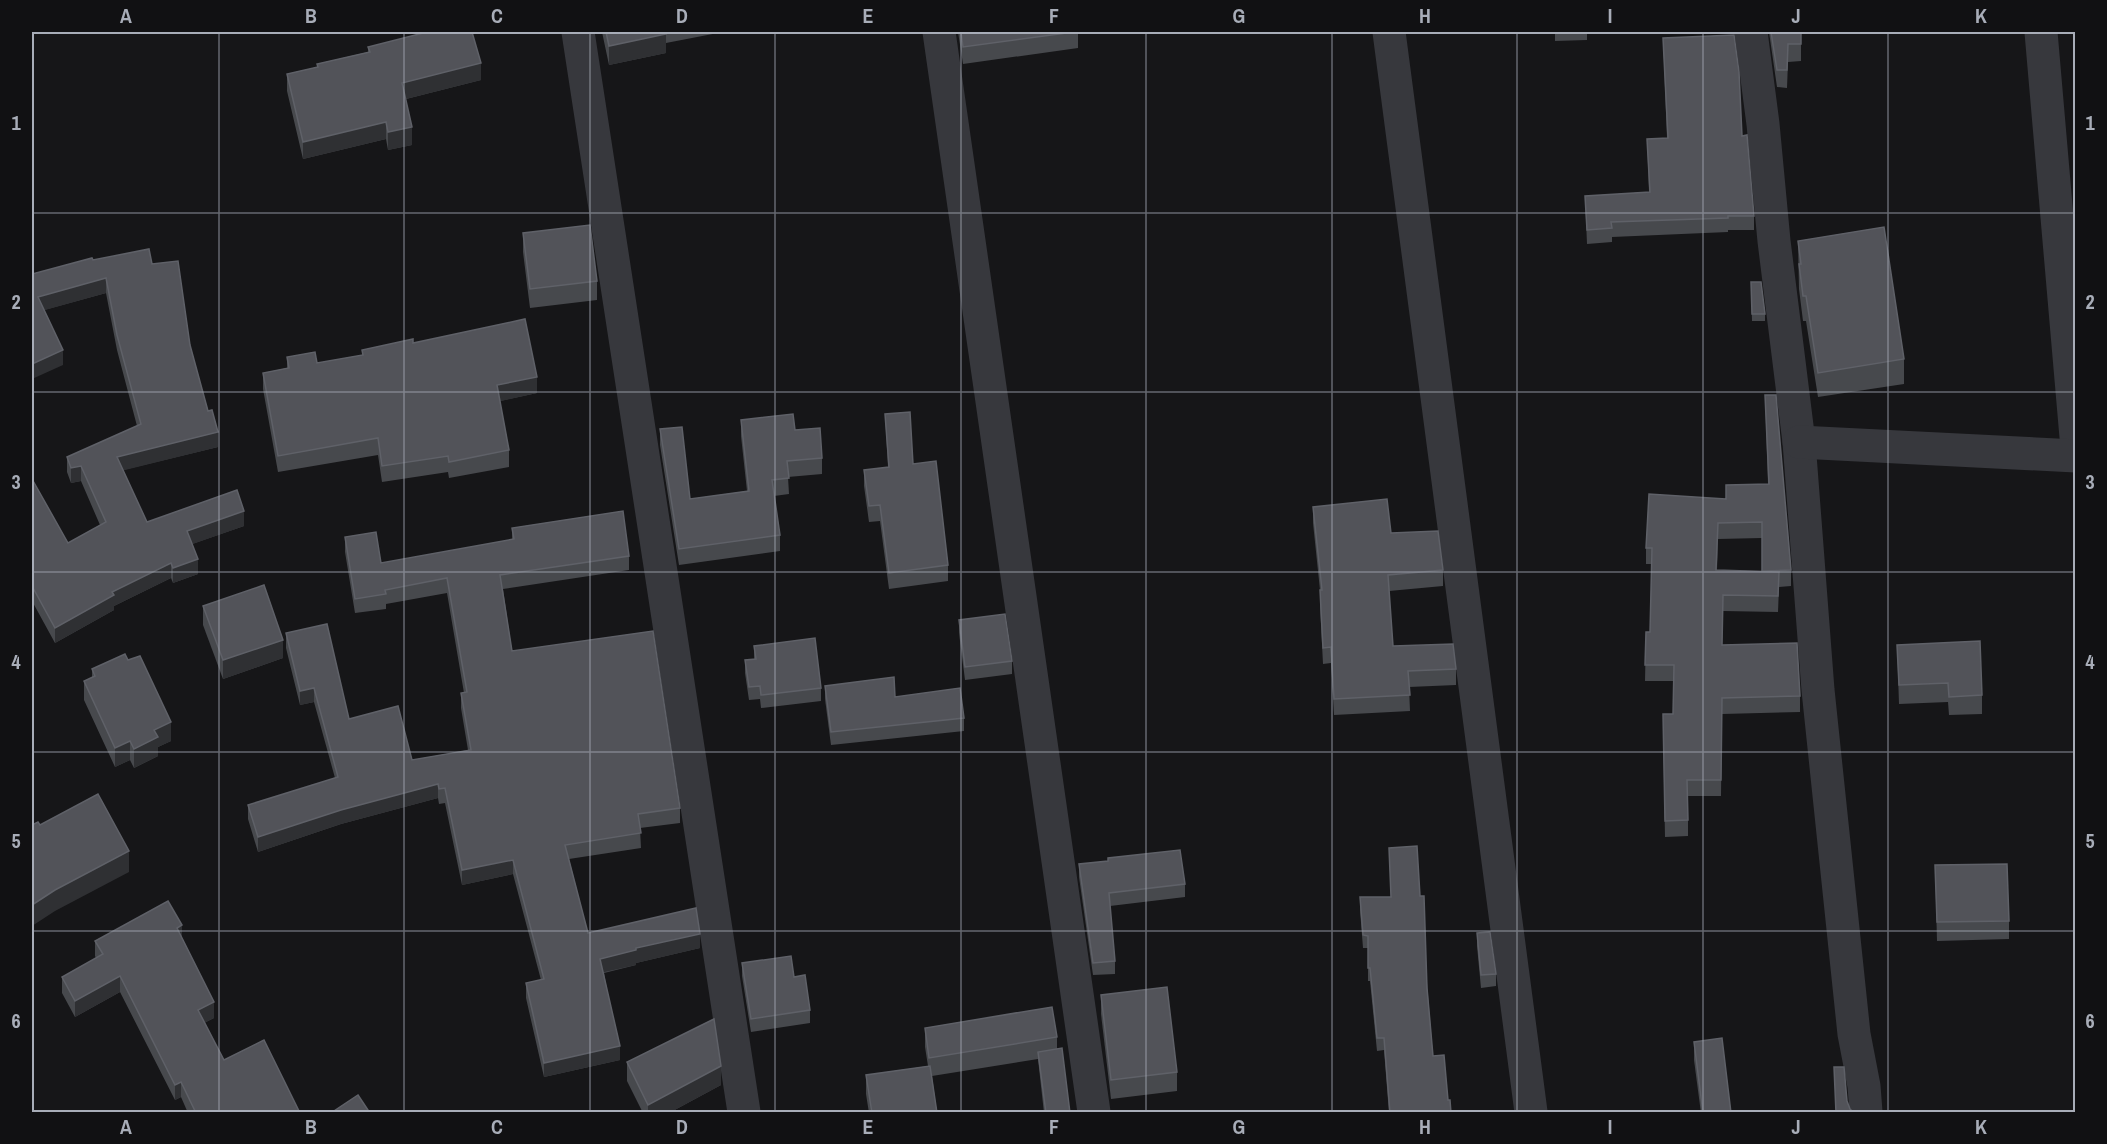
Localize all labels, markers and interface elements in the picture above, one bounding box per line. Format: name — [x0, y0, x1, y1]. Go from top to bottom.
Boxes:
text: A — [120, 2, 132, 29]
text: B — [305, 2, 317, 29]
text: C — [491, 2, 503, 29]
text: D — [676, 2, 688, 29]
text: E — [863, 2, 874, 29]
text: F — [1049, 2, 1059, 29]
text: G — [1233, 2, 1245, 29]
text: H — [1419, 2, 1431, 29]
text: I — [1608, 2, 1612, 29]
text: J — [1791, 2, 1801, 29]
text: K — [1975, 2, 1987, 29]
text: 1 — [11, 109, 21, 136]
text: 1 — [2085, 109, 2095, 136]
text: 2 — [11, 288, 21, 315]
text: 2 — [2085, 288, 2095, 315]
text: 3 — [11, 468, 21, 495]
text: 3 — [2085, 468, 2095, 495]
text: 4 — [11, 648, 21, 675]
text: 4 — [2085, 648, 2095, 675]
text: 5 — [11, 827, 21, 854]
text: 5 — [2085, 827, 2095, 854]
text: 6 — [11, 1007, 21, 1034]
text: 6 — [2085, 1007, 2095, 1034]
text: A — [120, 1113, 132, 1140]
text: B — [305, 1113, 317, 1140]
text: C — [491, 1113, 503, 1140]
text: D — [676, 1113, 688, 1140]
text: E — [863, 1113, 874, 1140]
text: F — [1049, 1113, 1059, 1140]
text: G — [1233, 1113, 1245, 1140]
text: H — [1419, 1113, 1431, 1140]
text: I — [1608, 1113, 1612, 1140]
text: J — [1791, 1113, 1801, 1140]
text: K — [1975, 1113, 1987, 1140]

